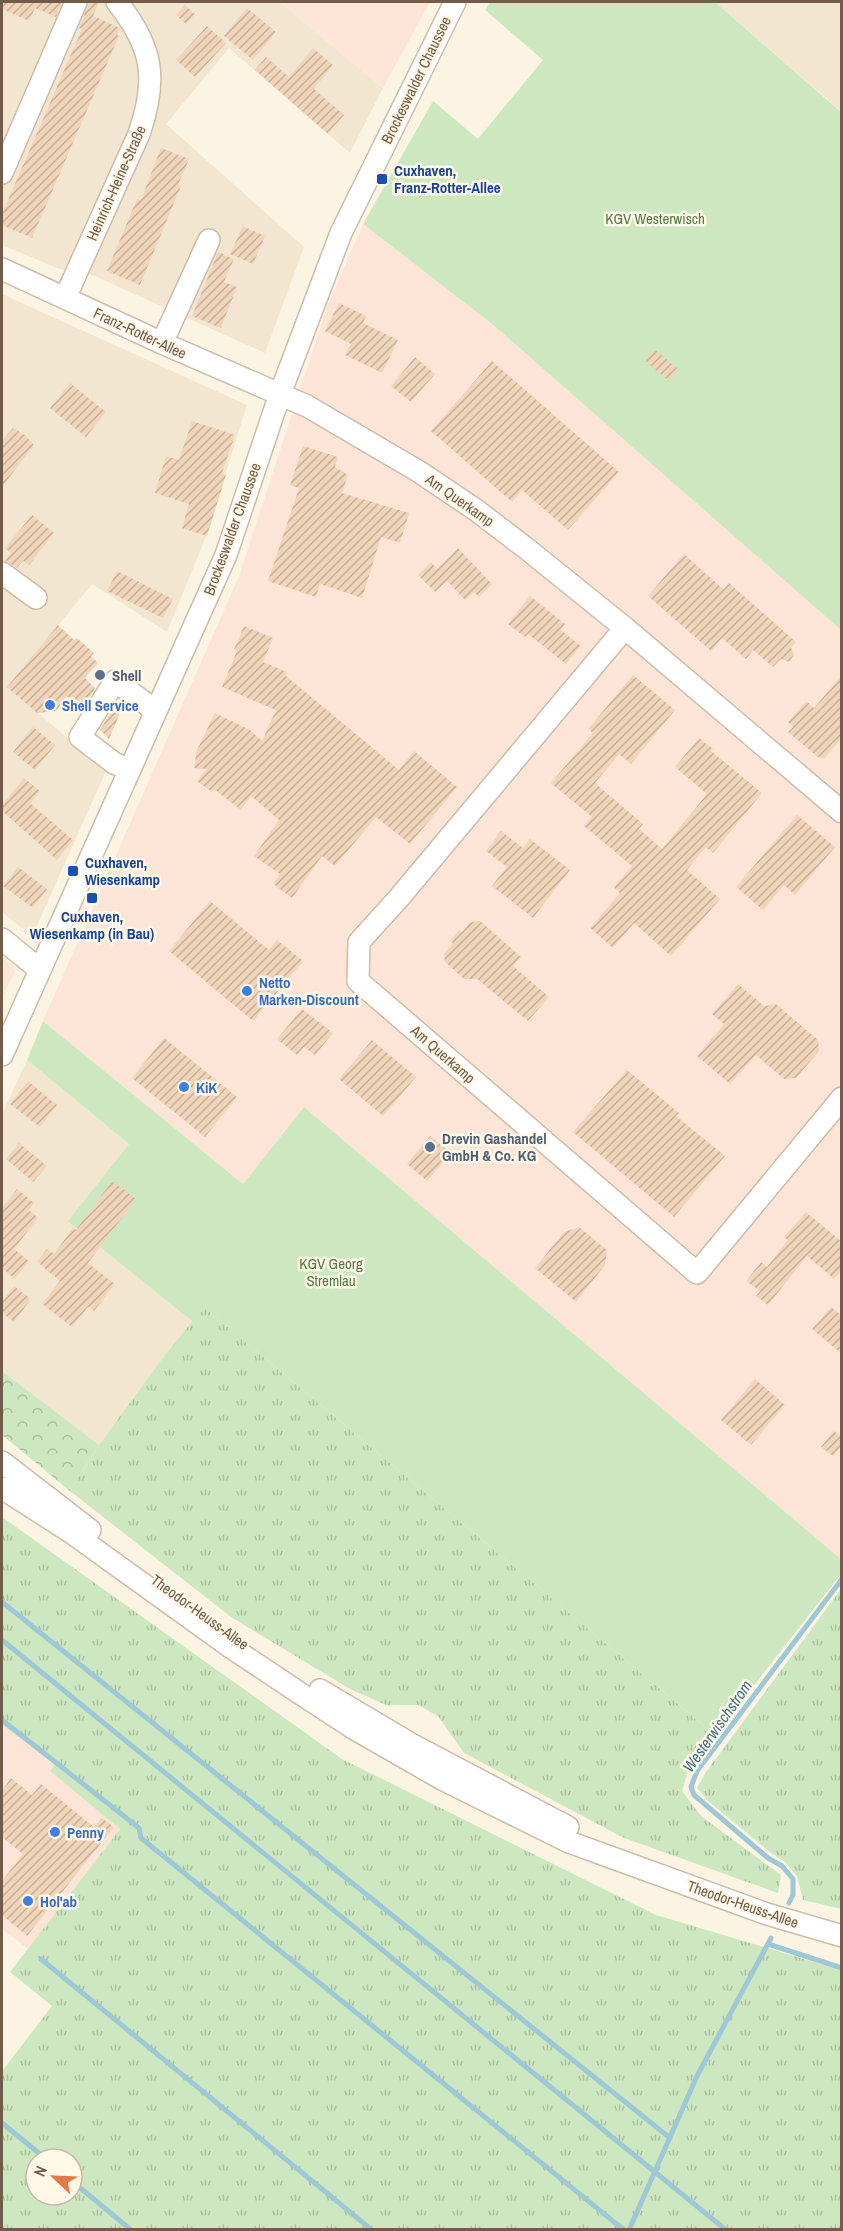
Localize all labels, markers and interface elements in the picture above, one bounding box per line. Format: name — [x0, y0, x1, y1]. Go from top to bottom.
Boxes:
street label: Brockeswalder Chaussee — [376, 13, 456, 147]
street label: Heinrich-Heine-Straße — [81, 122, 151, 244]
place label: Cuxhaven, Franz-Rotter-Allee — [394, 160, 501, 198]
marker: Cuxhaven, Franz-Rotter-Allee — [375, 172, 389, 186]
park label: KGV Westerwisch — [605, 208, 705, 229]
street label: Franz-Rotter-Allee — [90, 302, 190, 364]
street label: Brockeswalder Chaussee — [198, 460, 266, 598]
street label: Am Querkamp — [421, 468, 499, 531]
place label: Shell — [112, 665, 141, 686]
marker: Shell — [93, 668, 107, 682]
place label: Shell Service — [62, 695, 139, 716]
marker: Shell Service — [43, 698, 57, 712]
place label: Cuxhaven, Wiesenkamp — [85, 852, 160, 890]
marker: Cuxhaven, Wiesenkamp — [66, 864, 80, 878]
marker: Cuxhaven, Wiesenkamp (in Bau) — [85, 891, 99, 905]
place label: Cuxhaven, Wiesenkamp (in Bau) — [30, 906, 154, 944]
place label: Netto Marken-Discount — [259, 972, 359, 1010]
marker: Netto Marken-Discount — [240, 984, 254, 998]
street label: Am Querkamp — [405, 1019, 480, 1088]
place label: KiK — [196, 1077, 217, 1098]
marker: KiK — [177, 1080, 191, 1094]
place label: Drevin Gashandel GmbH & Co. KG — [442, 1128, 547, 1166]
marker: Drevin Gashandel GmbH & Co. KG — [423, 1140, 437, 1154]
park label: KGV Georg Stremlau — [299, 1253, 363, 1291]
street label: Theodor-Heuss-Allee — [147, 1569, 253, 1655]
water label: Westerwischstrom — [677, 1676, 757, 1776]
place label: Penny — [67, 1822, 104, 1843]
marker: Penny — [48, 1825, 62, 1839]
street label: Theodor-Heuss-Allee — [685, 1875, 802, 1933]
place label: Hol'ab — [40, 1891, 77, 1912]
marker: Hol'ab — [21, 1894, 35, 1908]
north arrow — [24, 2147, 84, 2207]
text: N — [28, 2162, 52, 2180]

